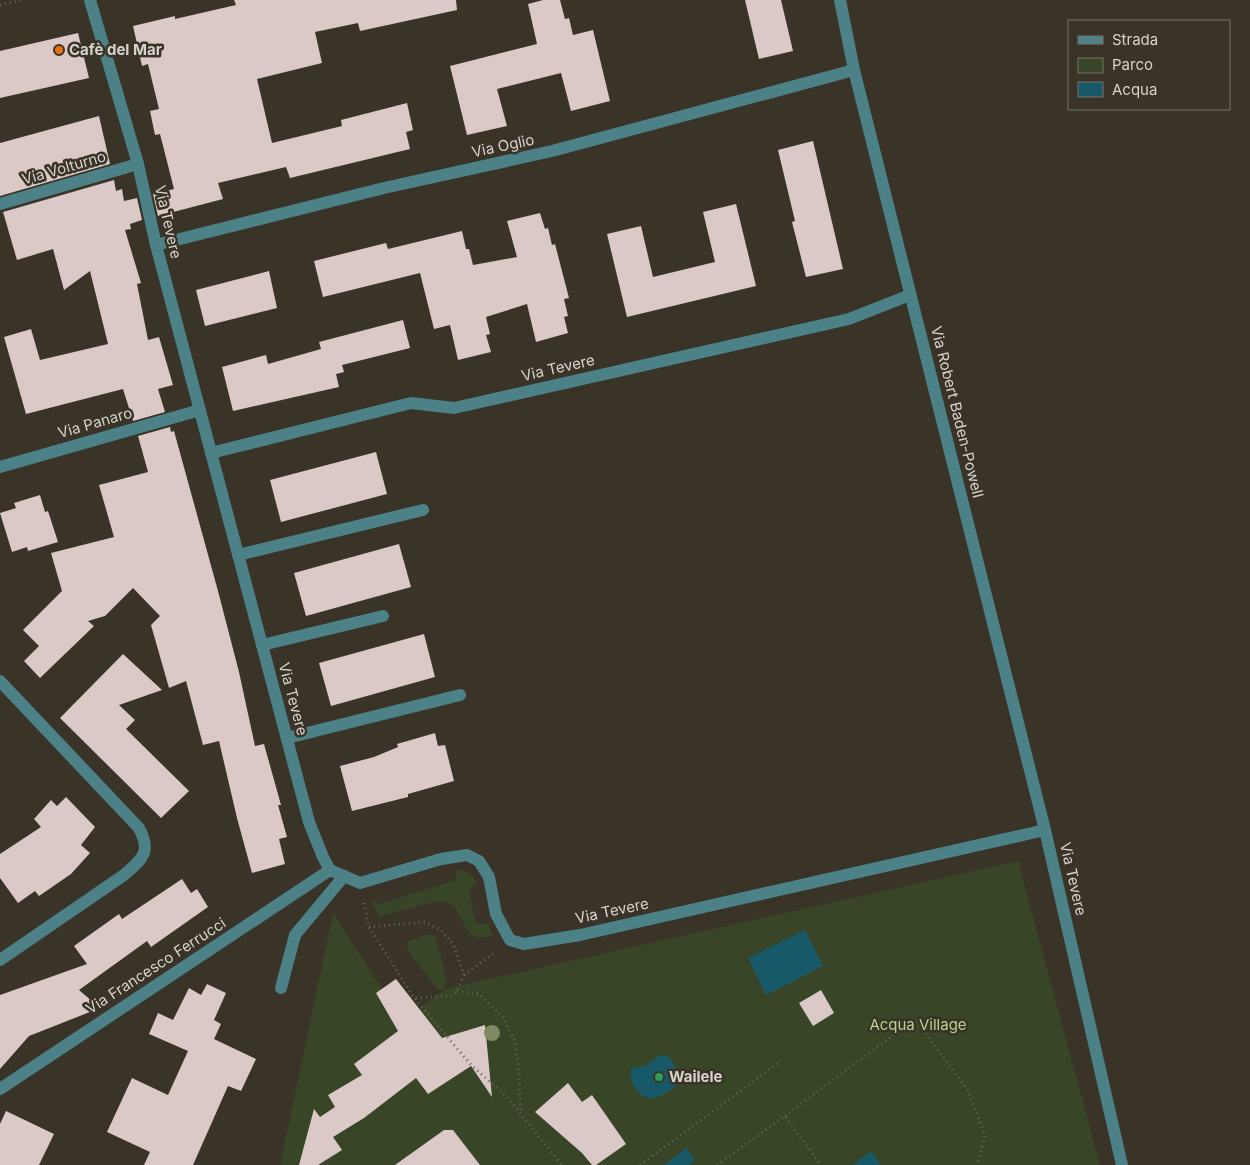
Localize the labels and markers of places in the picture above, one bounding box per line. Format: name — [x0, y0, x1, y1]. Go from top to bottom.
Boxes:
place label: Cafè del Mar — [69, 40, 162, 59]
marker: Cafè del Mar — [53, 44, 65, 56]
place label: Wailele — [669, 1067, 723, 1086]
marker: Wailele — [653, 1071, 665, 1083]

